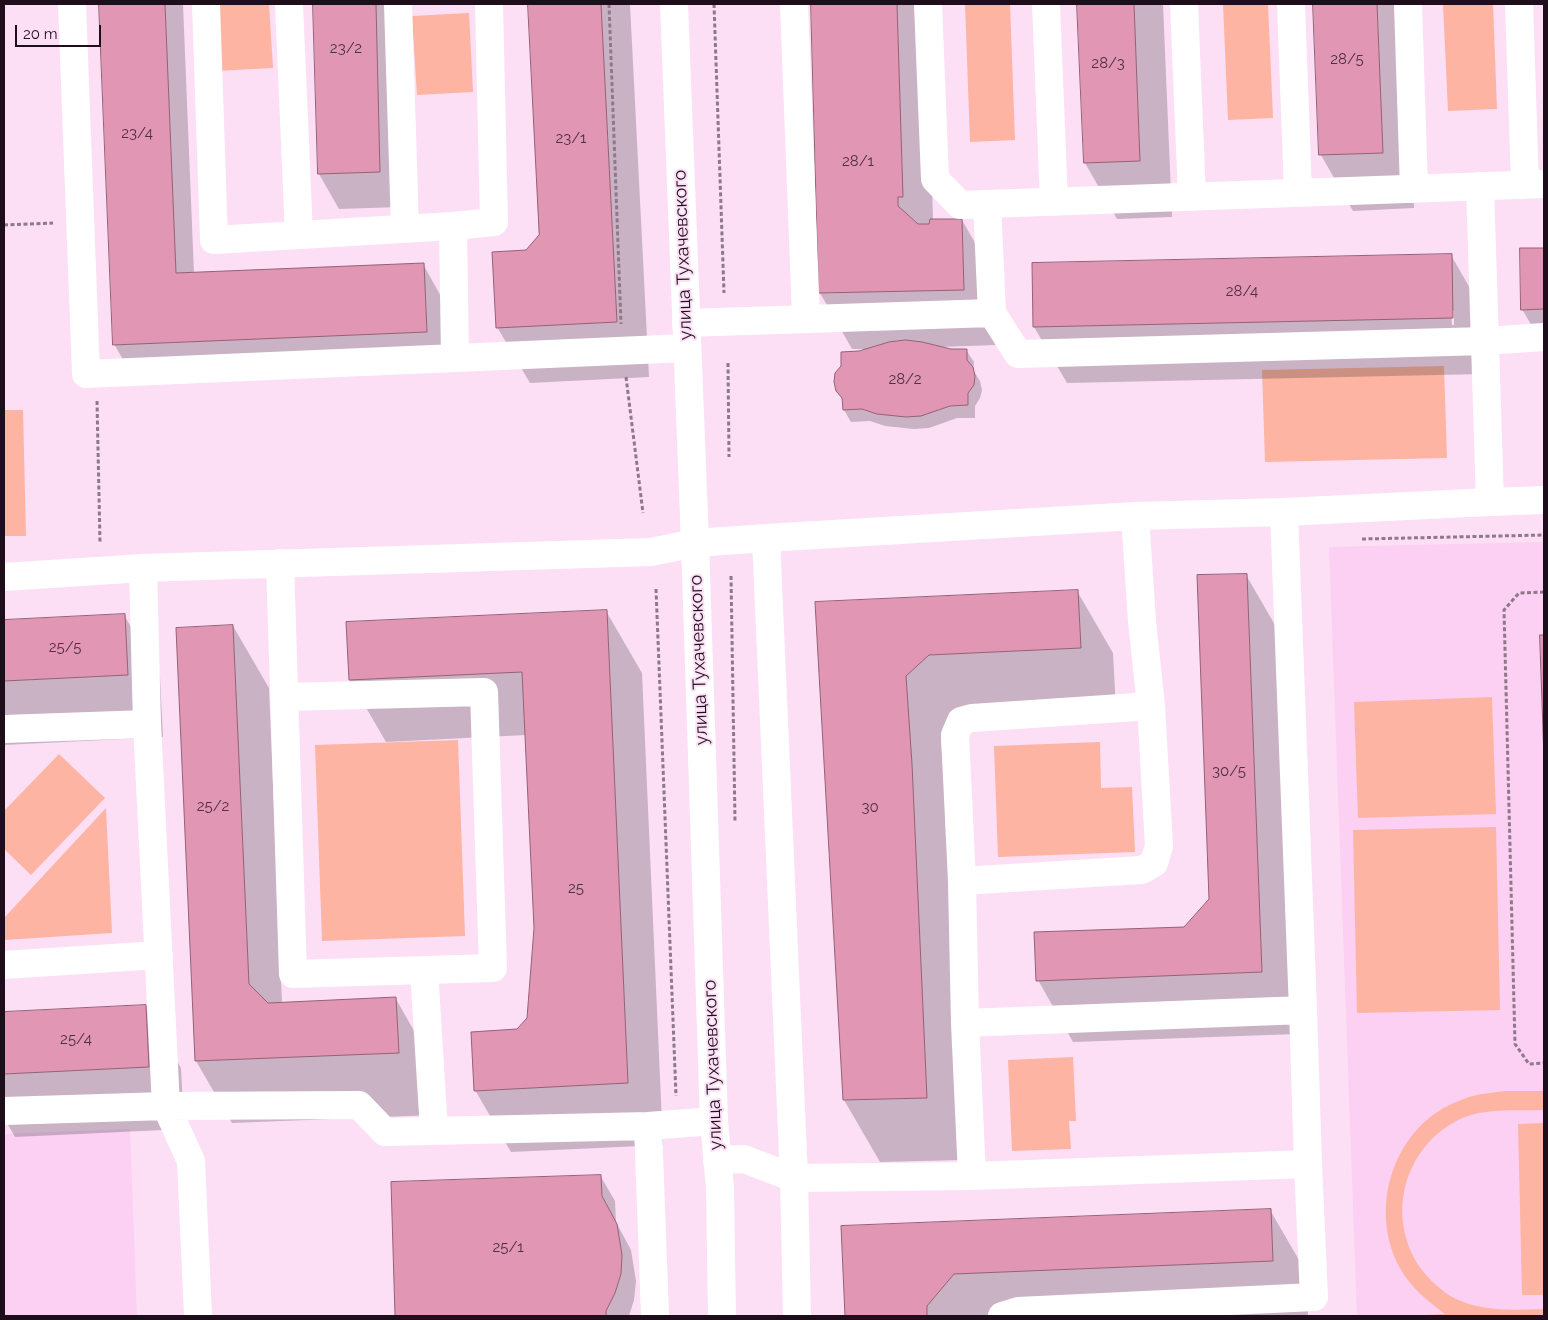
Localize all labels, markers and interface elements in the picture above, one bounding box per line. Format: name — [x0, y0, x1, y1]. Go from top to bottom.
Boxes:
scale bar — [18, 15, 104, 47]
text: 20 m — [23, 25, 58, 43]
house number: 23/2 — [330, 39, 362, 57]
house number: 28/5 — [1330, 50, 1364, 68]
house number: 28/3 — [1091, 54, 1125, 72]
house number: 23/4 — [121, 124, 153, 142]
house number: 23/1 — [556, 129, 586, 147]
house number: 28/1 — [842, 152, 874, 170]
street label: улица Тухачевского — [669, 169, 697, 341]
house number: 28/4 — [1226, 282, 1258, 300]
house number: 28/2 — [888, 370, 922, 388]
street label: улица Тухачевского — [685, 574, 713, 746]
house number: 25/5 — [49, 638, 81, 656]
house number: 30/5 — [1212, 762, 1246, 780]
house number: 25/2 — [197, 797, 229, 815]
house number: 30 — [861, 798, 879, 816]
house number: 25 — [568, 879, 584, 897]
street label: улица Тухачевского — [699, 979, 727, 1151]
house number: 25/4 — [60, 1030, 92, 1048]
house number: 25/1 — [492, 1238, 524, 1256]

